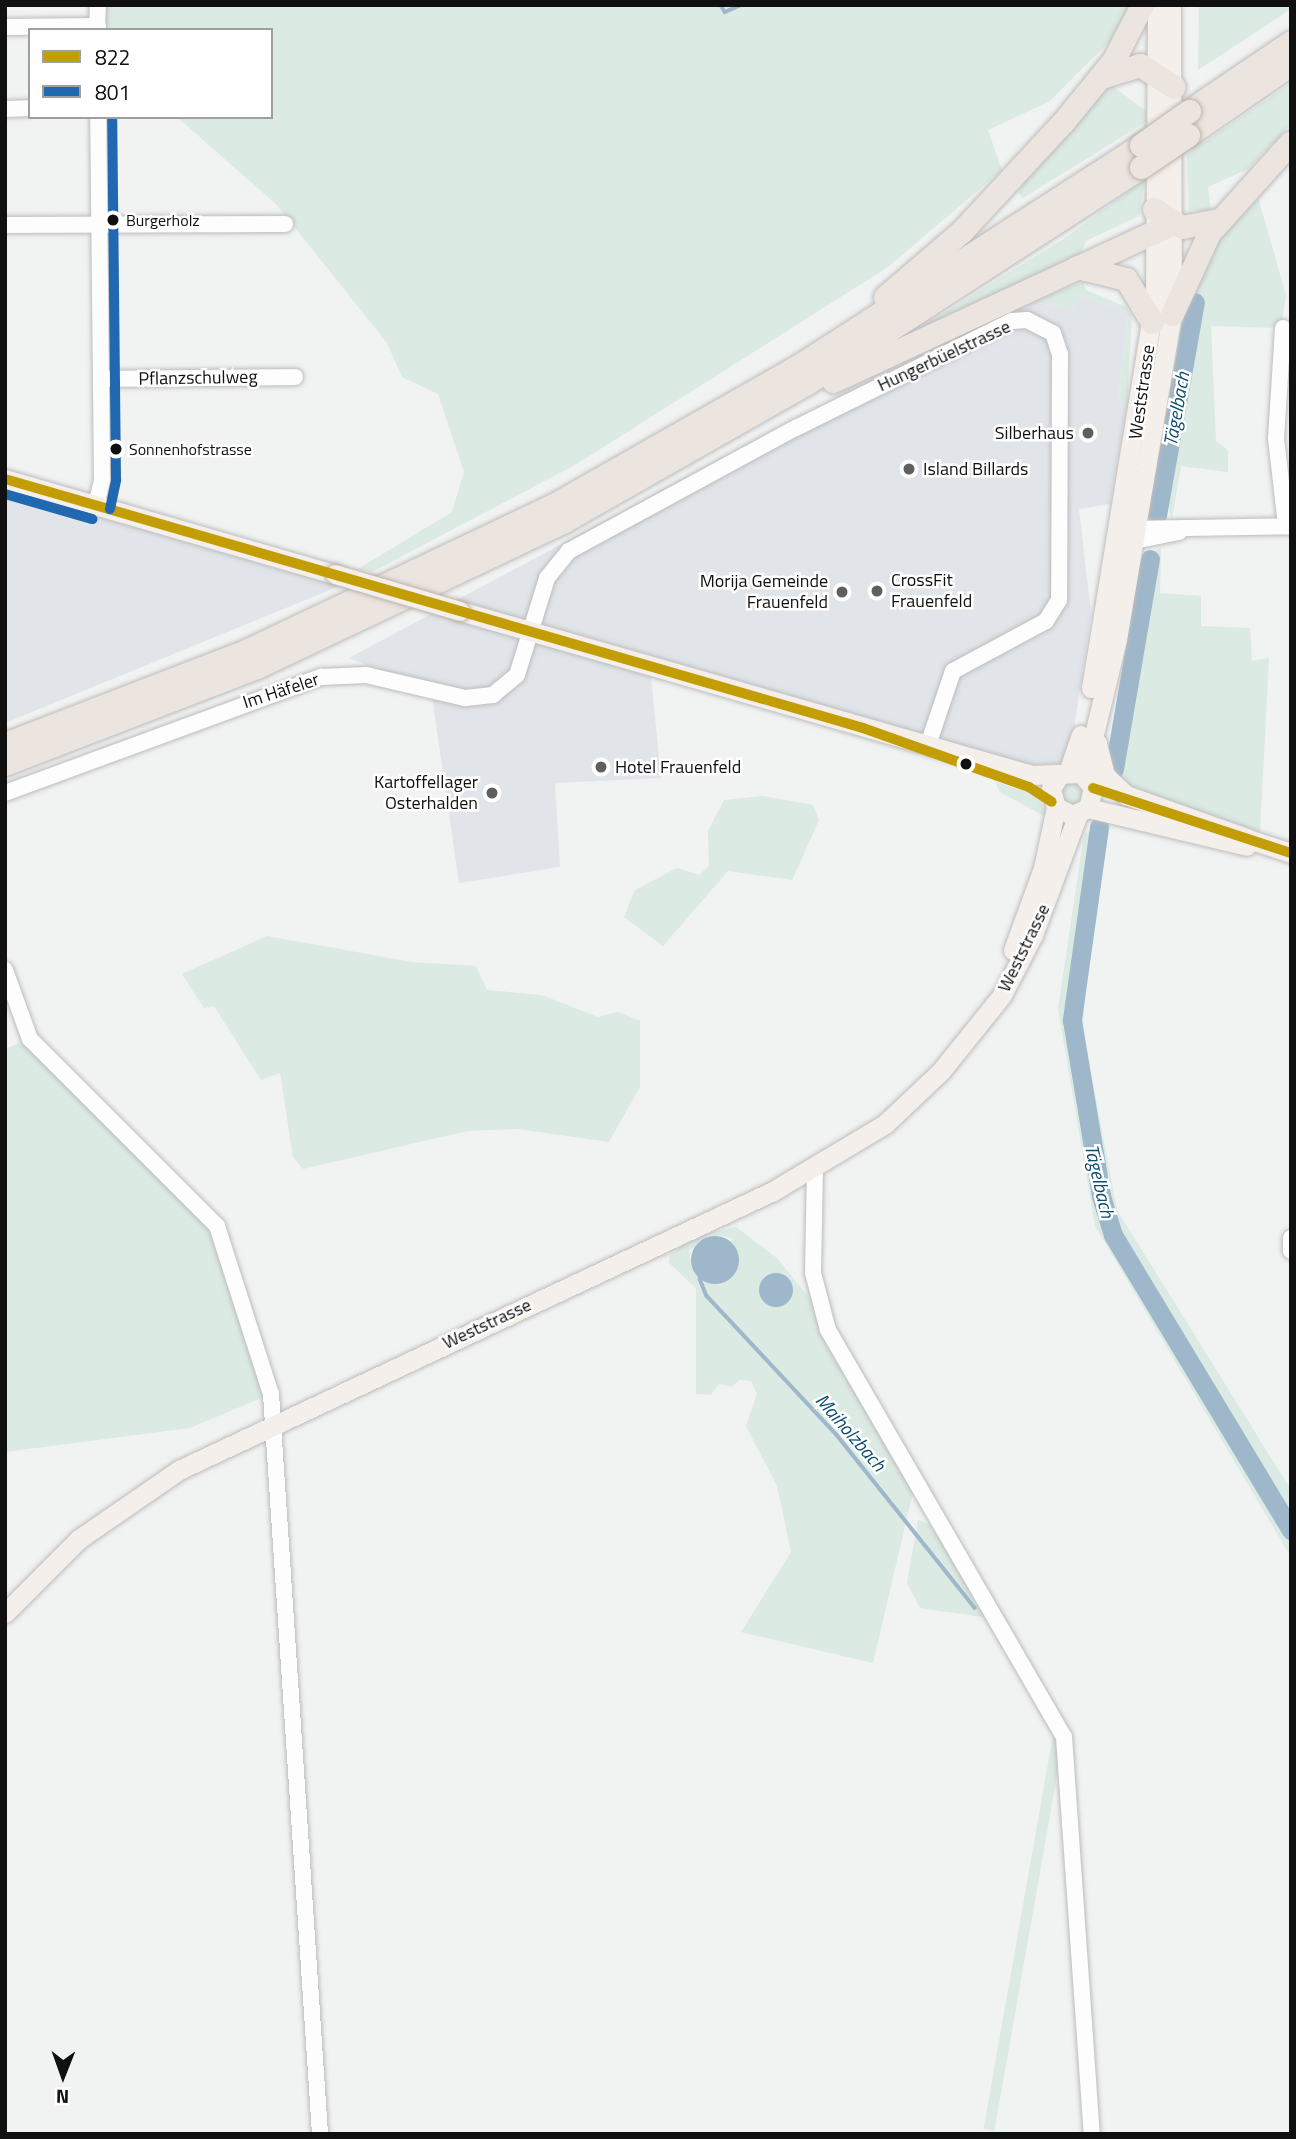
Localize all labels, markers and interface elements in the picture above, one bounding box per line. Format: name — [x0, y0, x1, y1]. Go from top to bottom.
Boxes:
legend — [28, 28, 273, 119]
text: 822 — [95, 41, 130, 73]
text: 801 — [95, 76, 130, 108]
place label: Burgerholz — [126, 210, 200, 230]
marker: Burgerholz — [106, 213, 120, 227]
street label: Hungerbüelstrasse — [874, 316, 1014, 396]
street label: Weststrasse — [1125, 343, 1159, 441]
street label: Pflanzschulweg — [138, 366, 258, 390]
water label: Tägelbach — [1158, 370, 1194, 448]
place label: Silberhaus — [995, 422, 1074, 444]
marker: Silberhaus — [1080, 425, 1096, 441]
place label: Sonnenhofstrasse — [129, 439, 252, 459]
marker: Sonnenhofstrasse — [109, 442, 123, 456]
place label: Island Billards — [923, 458, 1028, 480]
marker: Island Billards — [901, 461, 917, 477]
place label: CrossFit Frauenfeld — [891, 570, 972, 612]
place label: Morija Gemeinde Frauenfeld — [700, 571, 828, 614]
marker: CrossFit Frauenfeld — [869, 583, 885, 599]
marker: Morija Gemeinde Frauenfeld — [834, 584, 850, 600]
street label: Im Häfeler — [240, 669, 322, 713]
place label: Hotel Frauenfeld — [615, 756, 741, 778]
unlabelled marker — [959, 757, 973, 771]
marker: Hotel Frauenfeld — [593, 759, 609, 775]
place label: Kartoffellager Osterhalden — [374, 772, 478, 814]
marker: Kartoffellager Osterhalden — [484, 785, 500, 801]
street label: Weststrasse — [993, 901, 1055, 995]
water label: Tägelbach — [1080, 1142, 1120, 1220]
street label: Weststrasse — [439, 1294, 535, 1354]
water label: Maiholzbach — [811, 1389, 891, 1475]
north arrow — [28, 2041, 98, 2111]
text: N — [56, 2083, 69, 2112]

